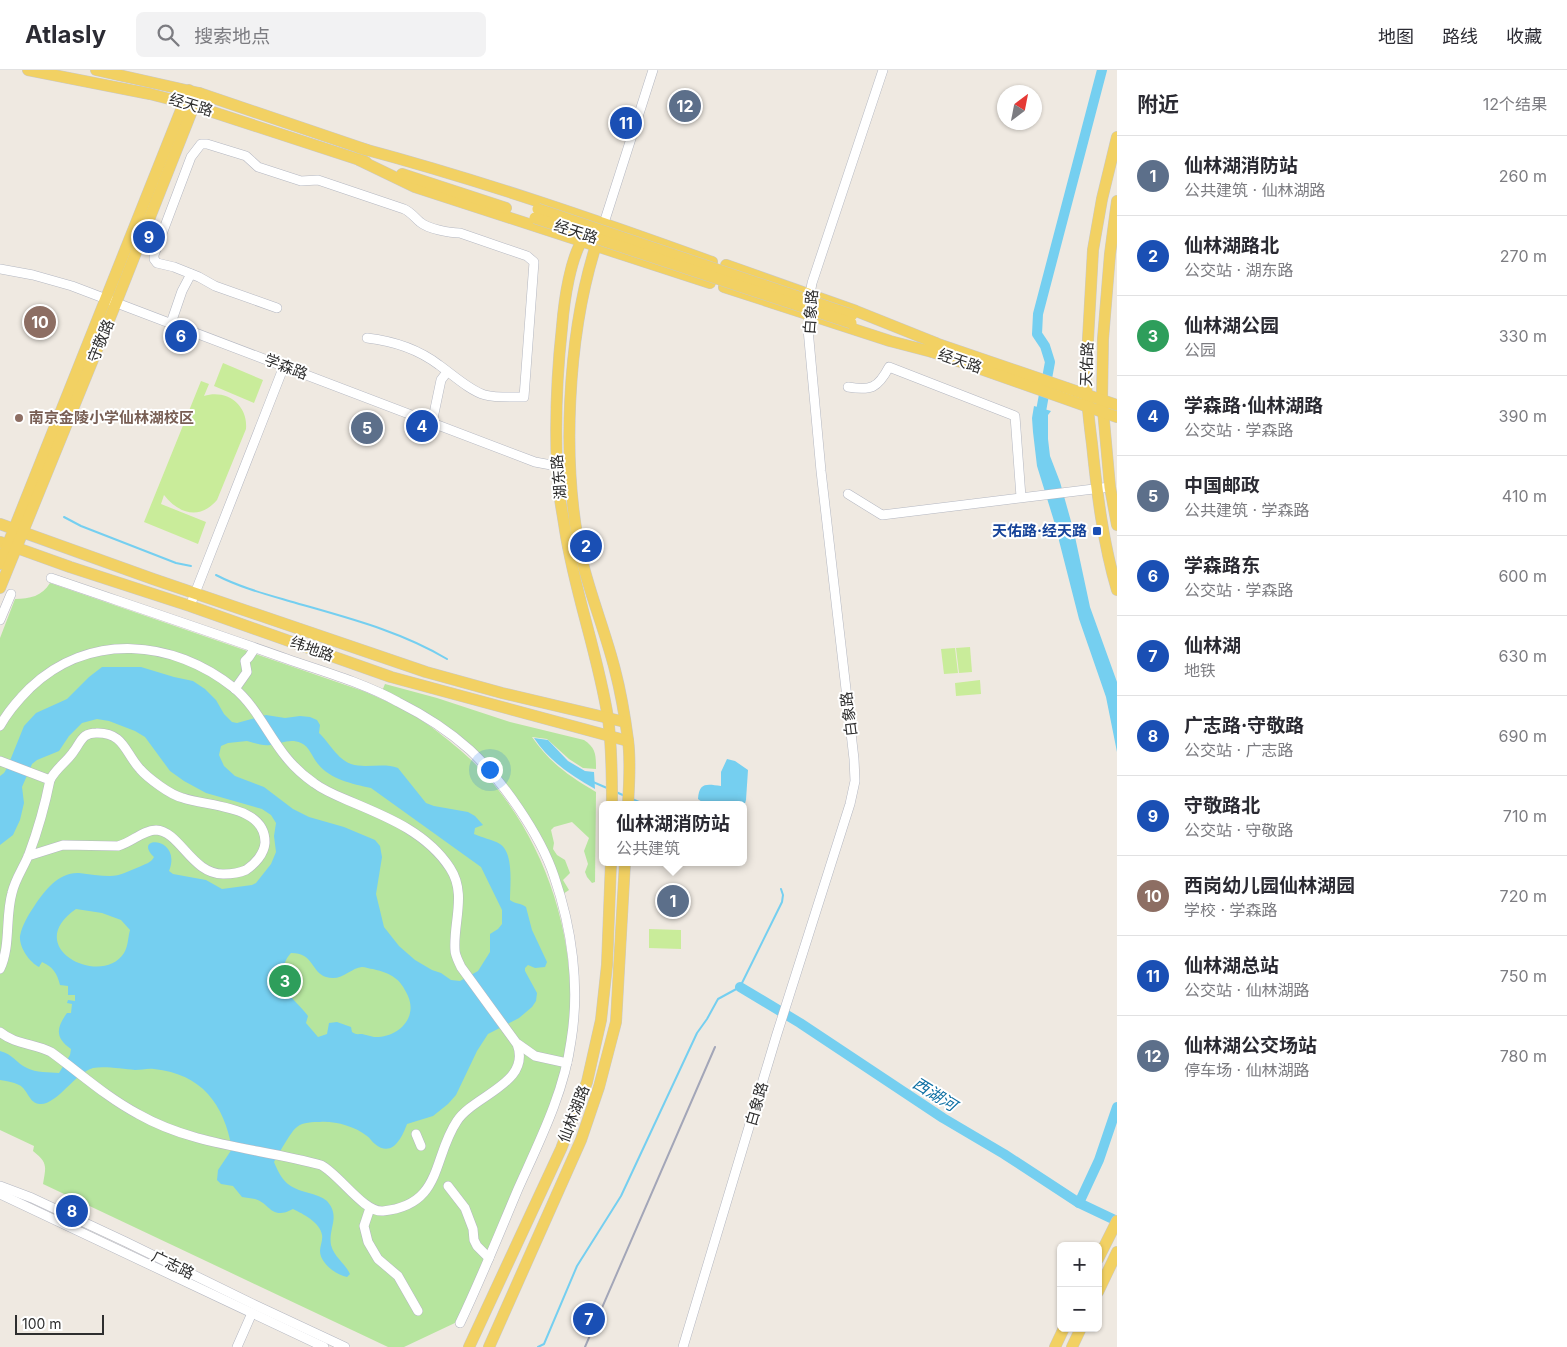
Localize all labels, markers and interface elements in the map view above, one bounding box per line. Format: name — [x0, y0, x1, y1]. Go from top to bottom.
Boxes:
search box — [136, 12, 486, 57]
text: Atlasly — [25, 20, 106, 49]
icon: search — [154, 21, 182, 49]
text: 搜索地点 — [194, 25, 270, 48]
text: 地图 — [1378, 26, 1414, 47]
text: 路线 — [1442, 26, 1478, 47]
text: 收藏 — [1506, 26, 1542, 47]
north arrow — [997, 85, 1042, 130]
pin: 12 — [669, 87, 701, 125]
street label: 经天路 — [167, 89, 215, 120]
text: 附近 — [1137, 92, 1179, 117]
text: 12个结果 — [1483, 94, 1547, 114]
pin: 11 — [610, 104, 642, 142]
text: 仙林湖消防站 — [1184, 154, 1298, 177]
text: 1 — [1150, 166, 1156, 186]
text: 260 m — [1499, 166, 1547, 186]
text: 公共建筑 · 仙林湖路 — [1184, 180, 1326, 200]
street label: 经天路 — [552, 216, 600, 248]
pin: 9 — [133, 218, 165, 256]
text: 仙林湖路北 — [1184, 234, 1279, 257]
text: 2 — [1148, 246, 1158, 266]
text: 270 m — [1500, 246, 1547, 266]
text: 公交站 · 湖东路 — [1184, 260, 1294, 280]
street label: 白象路 — [799, 289, 822, 335]
pin: 10 — [24, 303, 56, 341]
text: 仙林湖公园 — [1184, 314, 1279, 337]
street label: 守敬路 — [83, 316, 118, 365]
pin: 6 — [165, 317, 197, 355]
text: 3 — [1148, 326, 1158, 346]
text: 330 m — [1499, 326, 1547, 346]
text: 公园 — [1184, 340, 1216, 360]
street label: 天佑路 — [1076, 341, 1097, 387]
street label: 经天路 — [936, 344, 985, 377]
street label: 学森路 — [262, 350, 311, 383]
text: 学森路·仙林湖路 — [1184, 394, 1323, 417]
text: 4 — [1148, 406, 1158, 426]
text: 390 m — [1499, 406, 1547, 426]
pin: 4 — [406, 407, 438, 445]
place label: 南京金陵小学仙林湖校区 — [29, 408, 194, 427]
pin: 5 — [351, 409, 383, 447]
marker: 南京金陵小学仙林湖校区 — [13, 412, 25, 424]
text: 公交站 · 学森路 — [1184, 420, 1294, 440]
street label: 湖东路 — [547, 454, 570, 500]
text: 中国邮政 — [1184, 474, 1260, 497]
text: 5 — [1148, 486, 1158, 506]
text: 410 m — [1502, 486, 1547, 506]
text: 公共建筑 · 学森路 — [1184, 500, 1310, 520]
place label: 天佑路·经天路 — [992, 521, 1087, 540]
marker: 天佑路·经天路 — [1091, 525, 1103, 537]
pin: 2 — [570, 527, 602, 565]
text: 学森路东 — [1184, 554, 1260, 577]
text: 6 — [1148, 566, 1158, 586]
text: 600 m — [1498, 566, 1547, 586]
text: 公交站 · 学森路 — [1184, 580, 1294, 600]
street label: 纬地路 — [288, 632, 337, 665]
text: 仙林湖 — [1184, 634, 1241, 657]
text: 7 — [1148, 646, 1158, 666]
text: 630 m — [1499, 646, 1547, 666]
text: 地铁 — [1184, 660, 1216, 680]
street label: 白象路 — [836, 691, 861, 738]
text: 广志路·守敬路 — [1184, 714, 1304, 737]
text: 8 — [1148, 726, 1158, 746]
text: 690 m — [1499, 726, 1547, 746]
text: 公交站 · 广志路 — [1184, 740, 1294, 760]
your location — [477, 757, 503, 783]
text: 守敬路北 — [1184, 794, 1260, 817]
popup — [599, 801, 747, 866]
text: 9 — [1148, 806, 1158, 826]
text: 710 m — [1503, 806, 1547, 826]
text: 仙林湖消防站 — [616, 812, 730, 835]
text: 公交站 · 守敬路 — [1184, 820, 1294, 840]
text: 公共建筑 — [616, 838, 680, 858]
text: 西岗幼儿园仙林湖园 — [1184, 874, 1355, 897]
pin: 1 — [657, 882, 689, 920]
text: 10 — [1144, 886, 1162, 906]
text: 720 m — [1500, 886, 1547, 906]
text: 学校 · 学森路 — [1184, 900, 1278, 920]
text: 仙林湖总站 — [1184, 954, 1279, 977]
pin: 3 — [269, 962, 301, 1000]
text: 11 — [1146, 966, 1160, 986]
text: 750 m — [1500, 966, 1547, 986]
text: 公交站 · 仙林湖路 — [1184, 980, 1310, 1000]
text: 仙林湖公交场站 — [1184, 1034, 1317, 1057]
text: 12 — [1145, 1046, 1161, 1066]
text: 780 m — [1500, 1046, 1547, 1066]
text: 停车场 · 仙林湖路 — [1184, 1060, 1310, 1080]
water label: 西湖河 — [909, 1073, 963, 1117]
street label: 白象路 — [741, 1080, 772, 1128]
street label: 仙林湖路 — [554, 1082, 593, 1145]
pin: 8 — [56, 1192, 88, 1230]
map controls — [1057, 1242, 1102, 1332]
button: + — [1057, 1242, 1102, 1287]
street label: 广志路 — [149, 1246, 198, 1283]
button: − — [1057, 1287, 1102, 1332]
pin: 7 — [573, 1300, 605, 1338]
scale bar — [15, 1312, 104, 1335]
text: 100 m — [22, 1315, 62, 1332]

